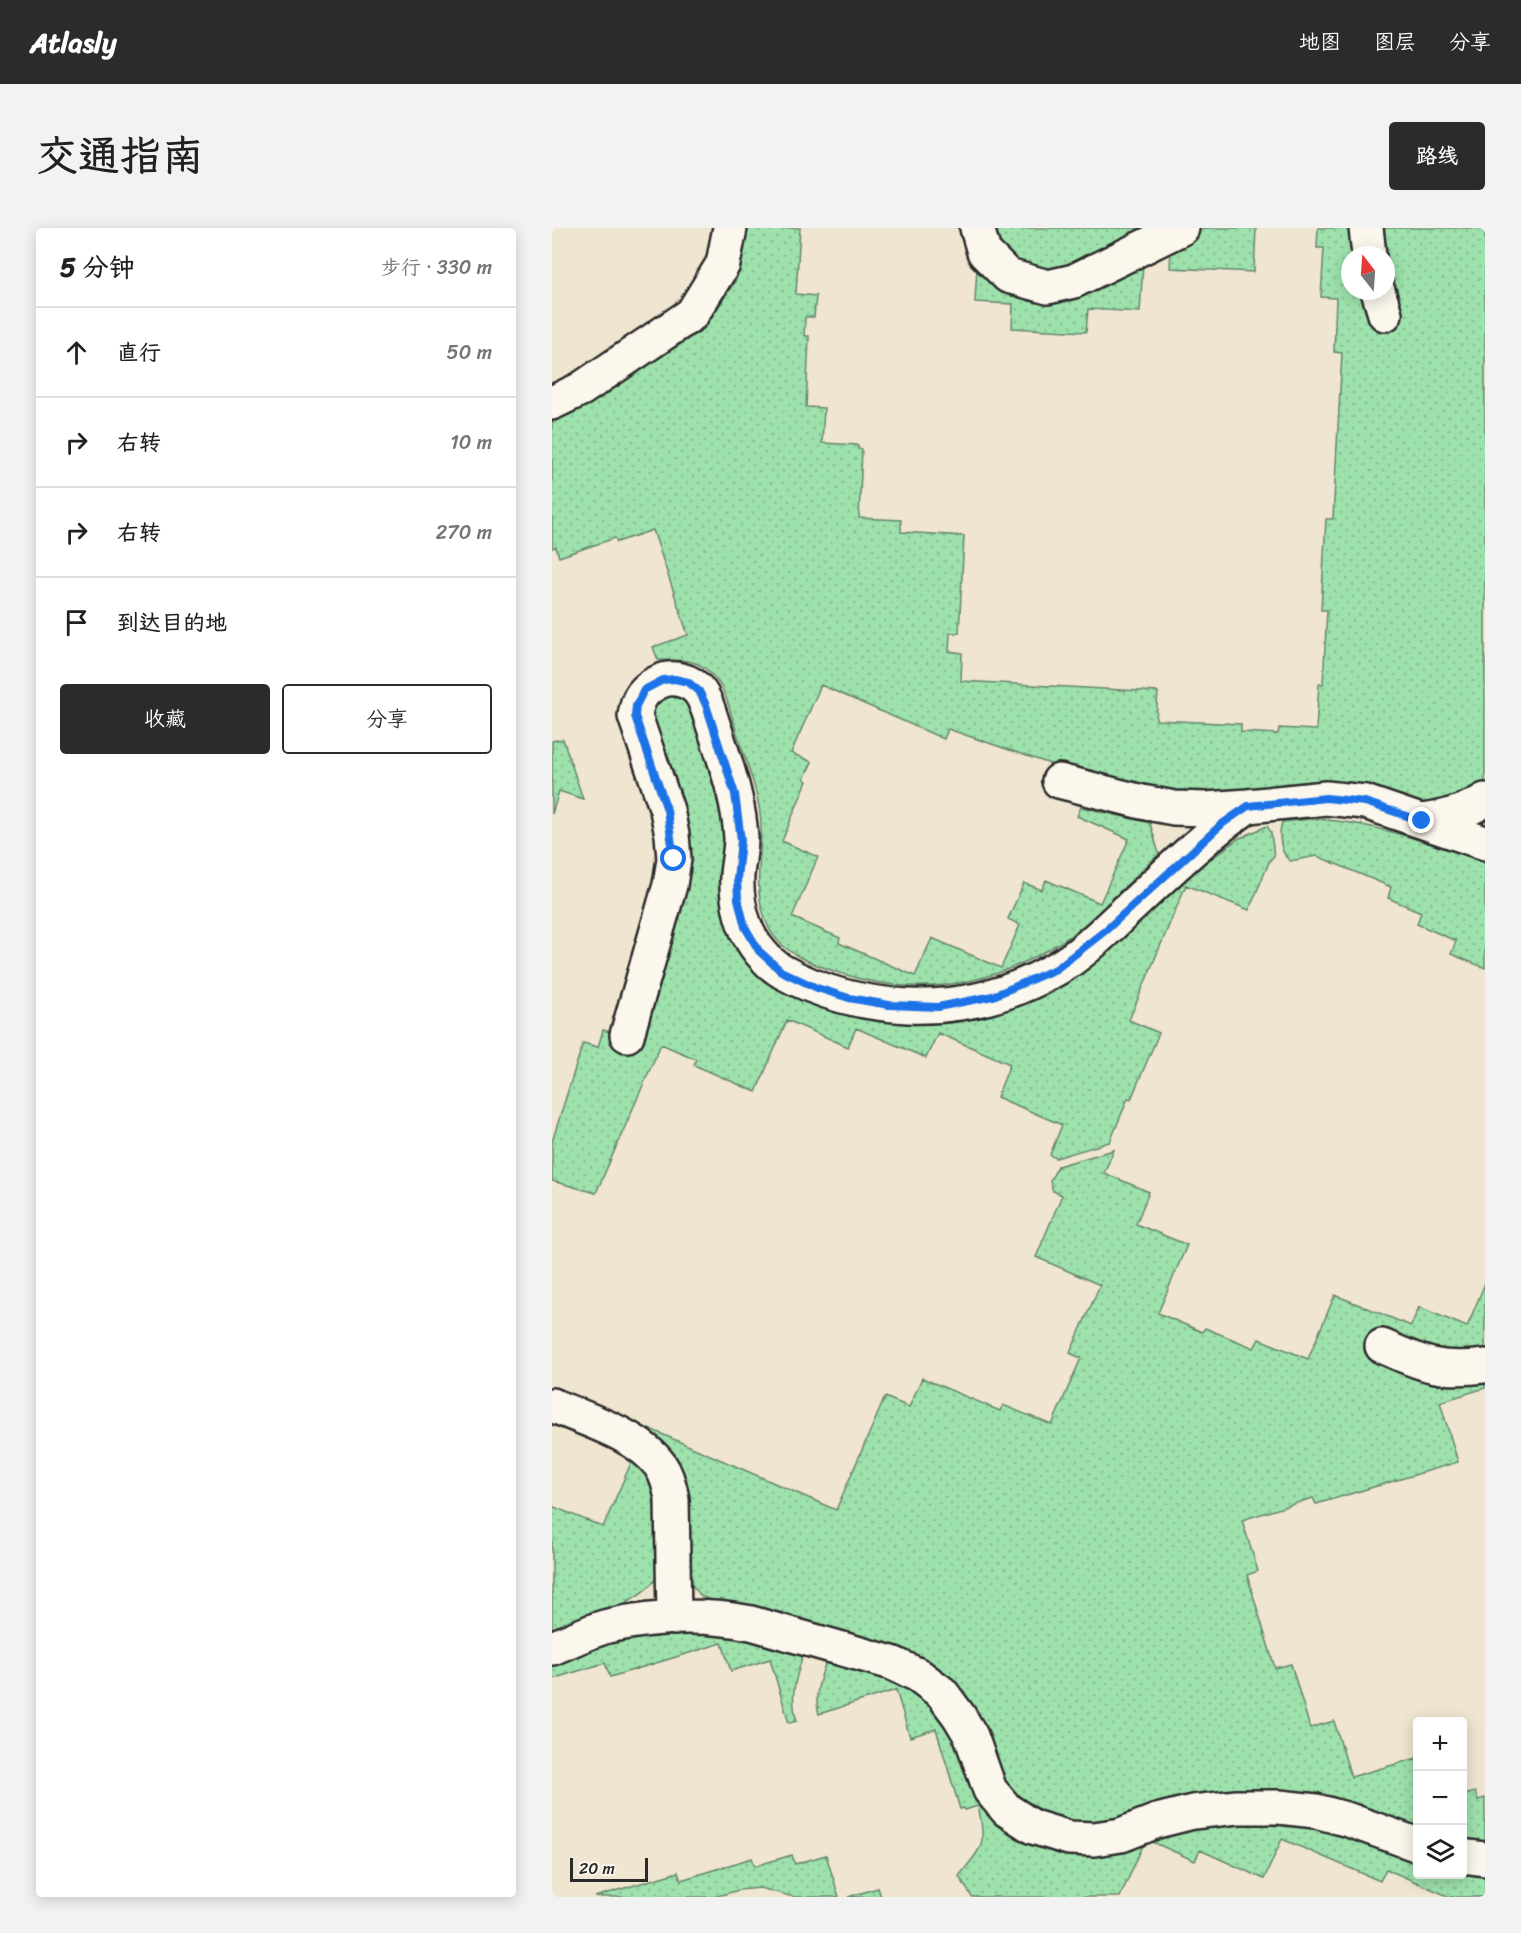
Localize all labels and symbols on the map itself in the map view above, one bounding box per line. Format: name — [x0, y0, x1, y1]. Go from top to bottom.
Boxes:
north arrow — [1341, 246, 1395, 300]
route end — [1408, 807, 1434, 833]
route start — [660, 845, 686, 871]
scale bar — [570, 1855, 648, 1882]

